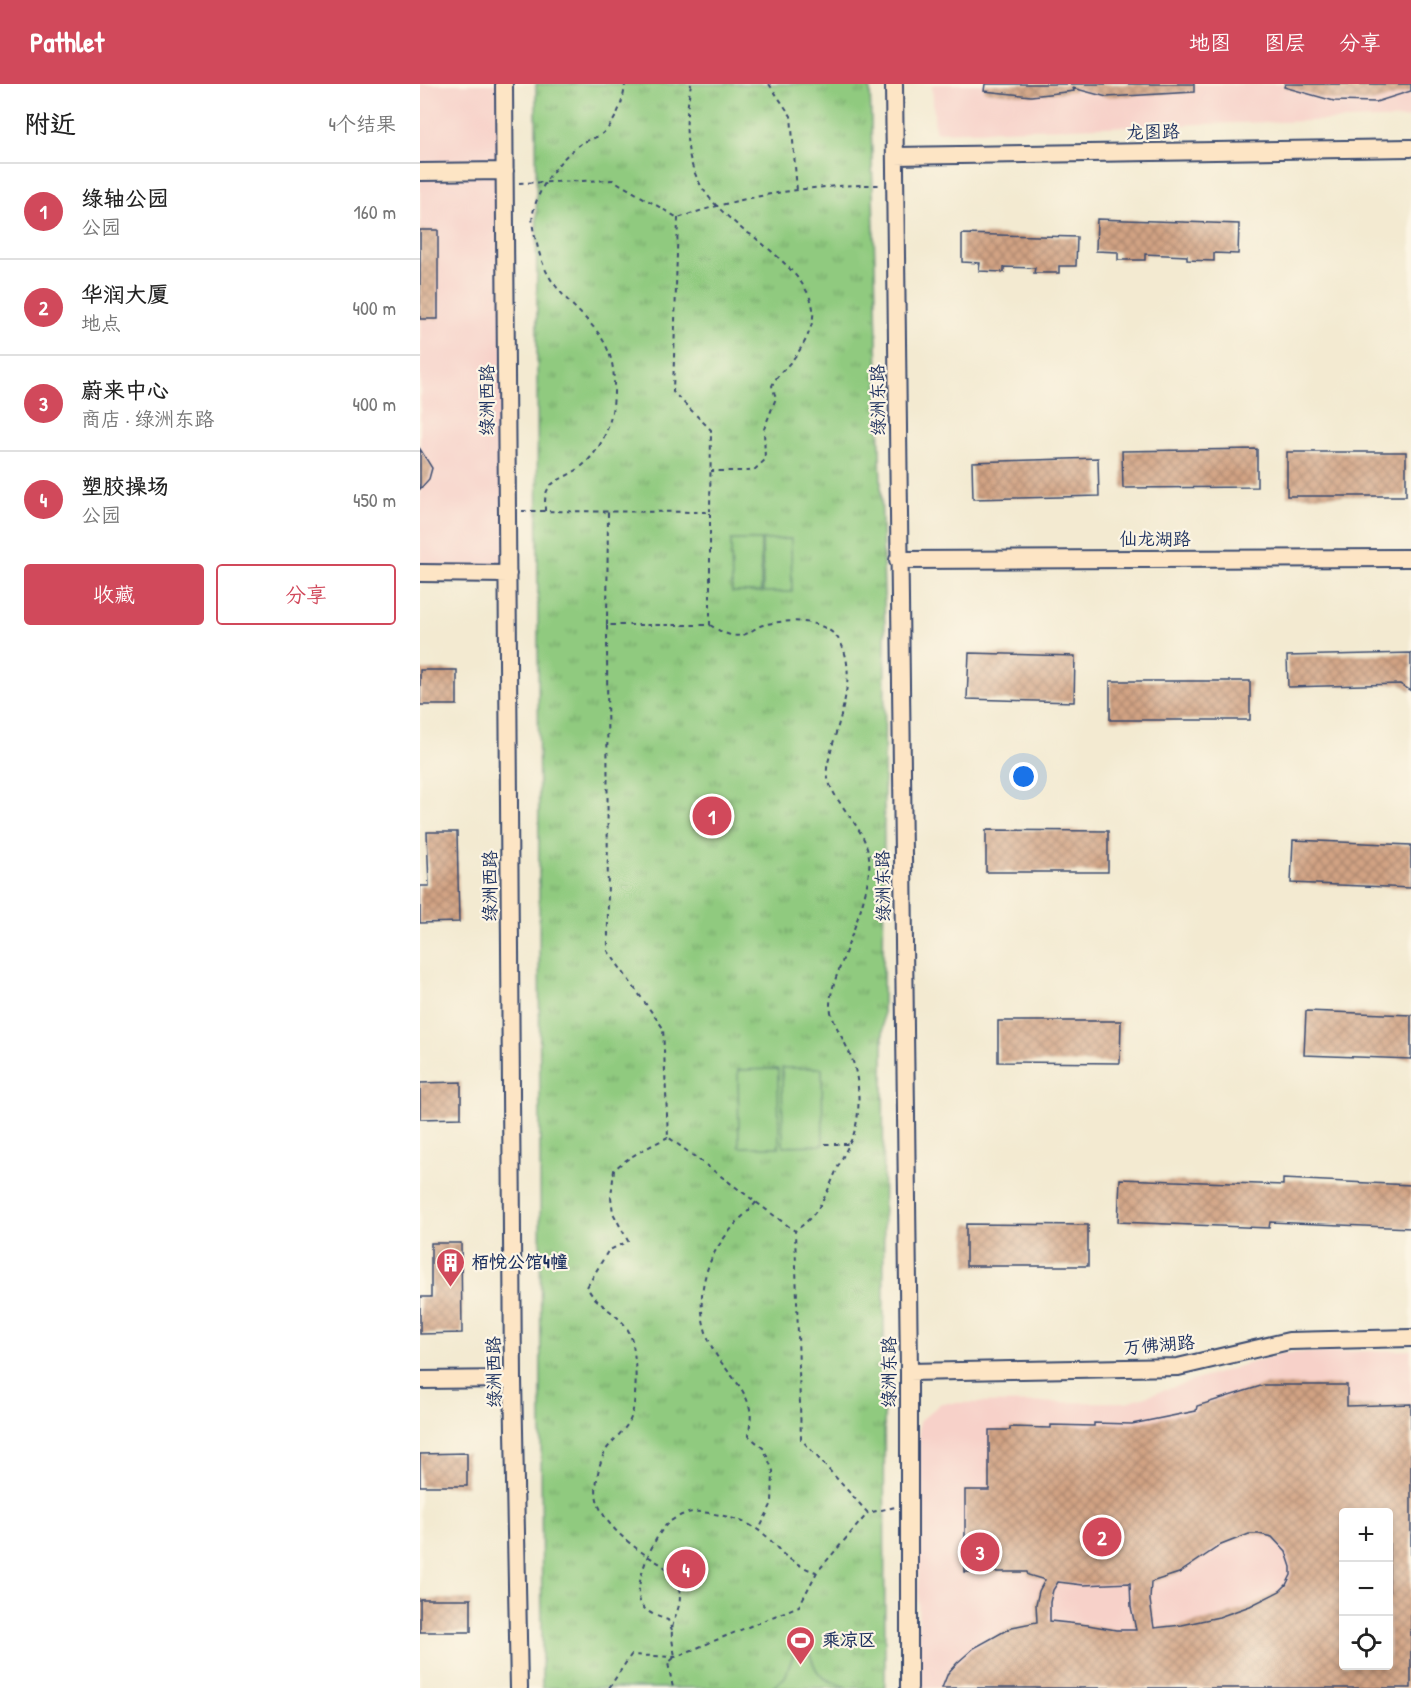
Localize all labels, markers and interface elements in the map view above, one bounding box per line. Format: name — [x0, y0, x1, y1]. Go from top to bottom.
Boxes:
text: Pathlet — [30, 23, 104, 61]
text: 地图 — [1189, 28, 1231, 57]
text: 图层 — [1264, 28, 1306, 57]
text: 分享 — [1339, 28, 1381, 57]
text: 附近 — [24, 106, 76, 141]
text: 4个结果 — [329, 110, 396, 137]
street label: 龙图路 — [1126, 119, 1180, 144]
text: 绿轴公园 — [81, 183, 169, 213]
text: 1 — [40, 198, 47, 225]
text: 160 m — [354, 198, 396, 225]
text: 公园 — [81, 213, 121, 240]
text: 华润大厦 — [81, 279, 169, 309]
text: 2 — [39, 294, 48, 321]
text: 400 m — [352, 294, 396, 321]
text: 地点 — [81, 309, 121, 336]
street label: 绿洲西路 — [474, 364, 499, 436]
street label: 绿洲东路 — [864, 364, 891, 436]
text: 蔚来中心 — [81, 375, 169, 405]
text: 3 — [39, 390, 48, 417]
text: 400 m — [352, 390, 396, 417]
text: 商店 · 绿洲东路 — [81, 405, 214, 432]
text: 塑胶操场 — [81, 471, 169, 501]
text: 4 — [40, 486, 47, 513]
text: 450 m — [353, 486, 396, 513]
text: 公园 — [81, 501, 121, 528]
street label: 仙龙湖路 — [1119, 526, 1191, 551]
button: 收藏 — [24, 564, 204, 625]
button: 分享 — [216, 564, 396, 625]
your location — [1009, 762, 1038, 791]
pin: 1 — [692, 794, 732, 838]
street label: 绿洲西路 — [477, 850, 502, 922]
street label: 绿洲东路 — [869, 850, 896, 922]
building icon: 栢悦公馆4幢 — [434, 1246, 466, 1288]
place label: 栢悦公馆4幢 — [471, 1249, 568, 1274]
street label: 万佛湖路 — [1122, 1329, 1196, 1360]
street label: 绿洲西路 — [480, 1336, 507, 1408]
street label: 绿洲东路 — [876, 1336, 901, 1408]
map controls — [1339, 1508, 1393, 1670]
button: + — [1339, 1508, 1393, 1562]
pin: 2 — [1082, 1514, 1122, 1560]
pin: 3 — [960, 1530, 1000, 1574]
pin: 4 — [666, 1546, 706, 1592]
button: − — [1339, 1562, 1393, 1616]
button: locate — [1339, 1616, 1393, 1670]
sports icon: 乘凉区 — [785, 1624, 817, 1666]
place label: 乘凉区 — [822, 1627, 876, 1652]

